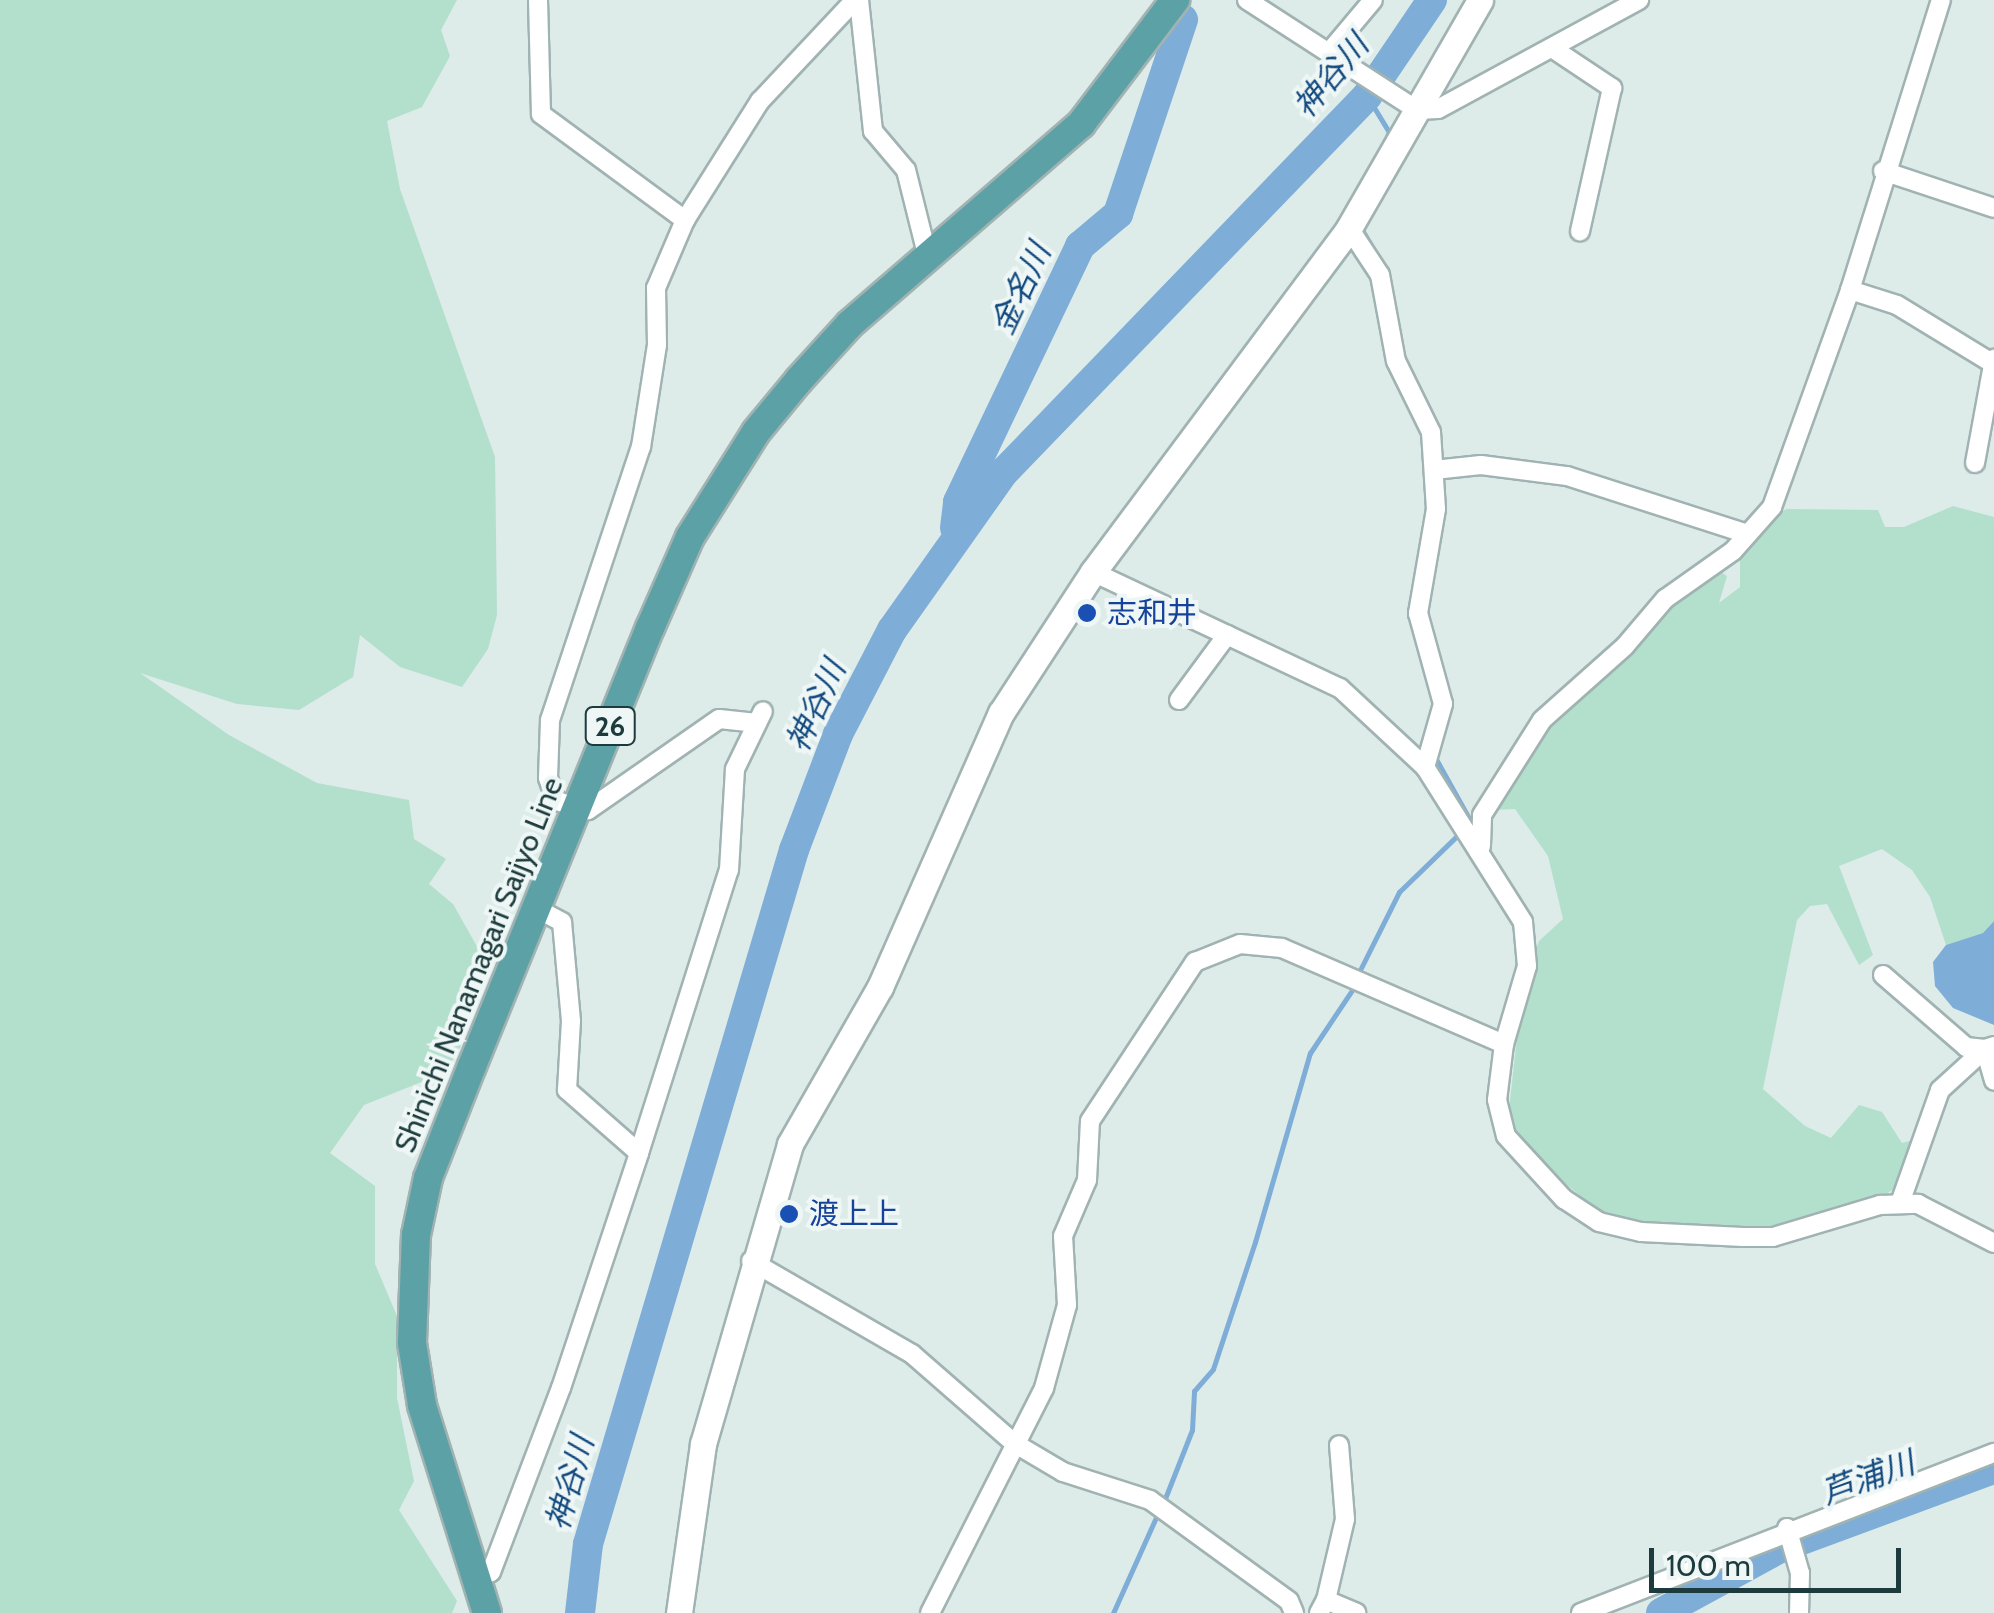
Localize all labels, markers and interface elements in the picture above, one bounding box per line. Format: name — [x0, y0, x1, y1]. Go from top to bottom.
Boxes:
water label: 神谷川 — [1285, 27, 1377, 125]
water label: 金名川 — [983, 237, 1059, 341]
place label: 志和井 — [1107, 595, 1197, 631]
marker: 志和井 — [1076, 602, 1098, 624]
water label: 神谷川 — [778, 654, 854, 758]
road number: 26 — [582, 703, 638, 749]
street label: Shinichi Nanamagari Saijyo Line — [387, 772, 571, 1158]
place label: 渡上上 — [809, 1196, 899, 1232]
marker: 渡上上 — [778, 1203, 800, 1225]
water label: 神谷川 — [538, 1432, 602, 1534]
water label: 芦浦川 — [1816, 1444, 1920, 1512]
scale bar — [1654, 1528, 1906, 1590]
text: 100 m — [1666, 1547, 1751, 1584]

